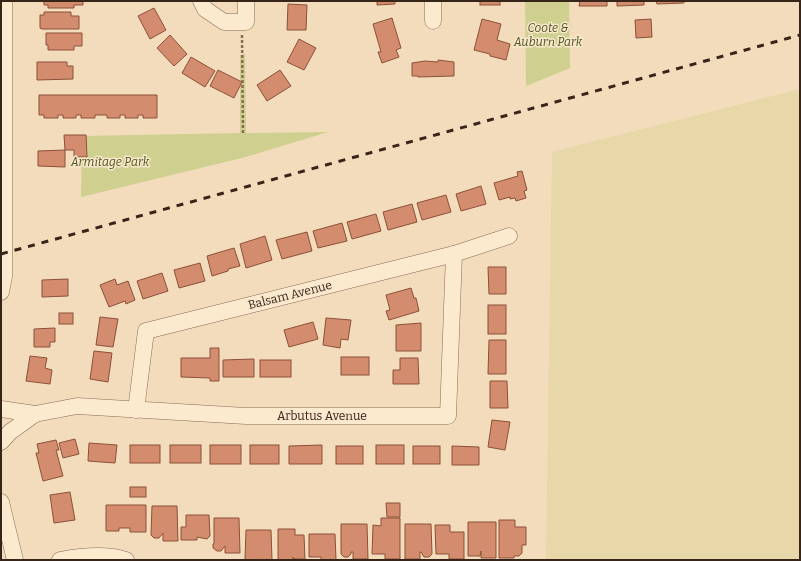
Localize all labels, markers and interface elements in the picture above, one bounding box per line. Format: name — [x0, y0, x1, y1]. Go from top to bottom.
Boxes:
park label: Coote & Auburn Park — [513, 21, 583, 49]
park label: Armitage Park — [70, 155, 150, 169]
street label: Balsam Avenue — [247, 278, 333, 312]
street label: Arbutus Avenue — [277, 409, 367, 423]

